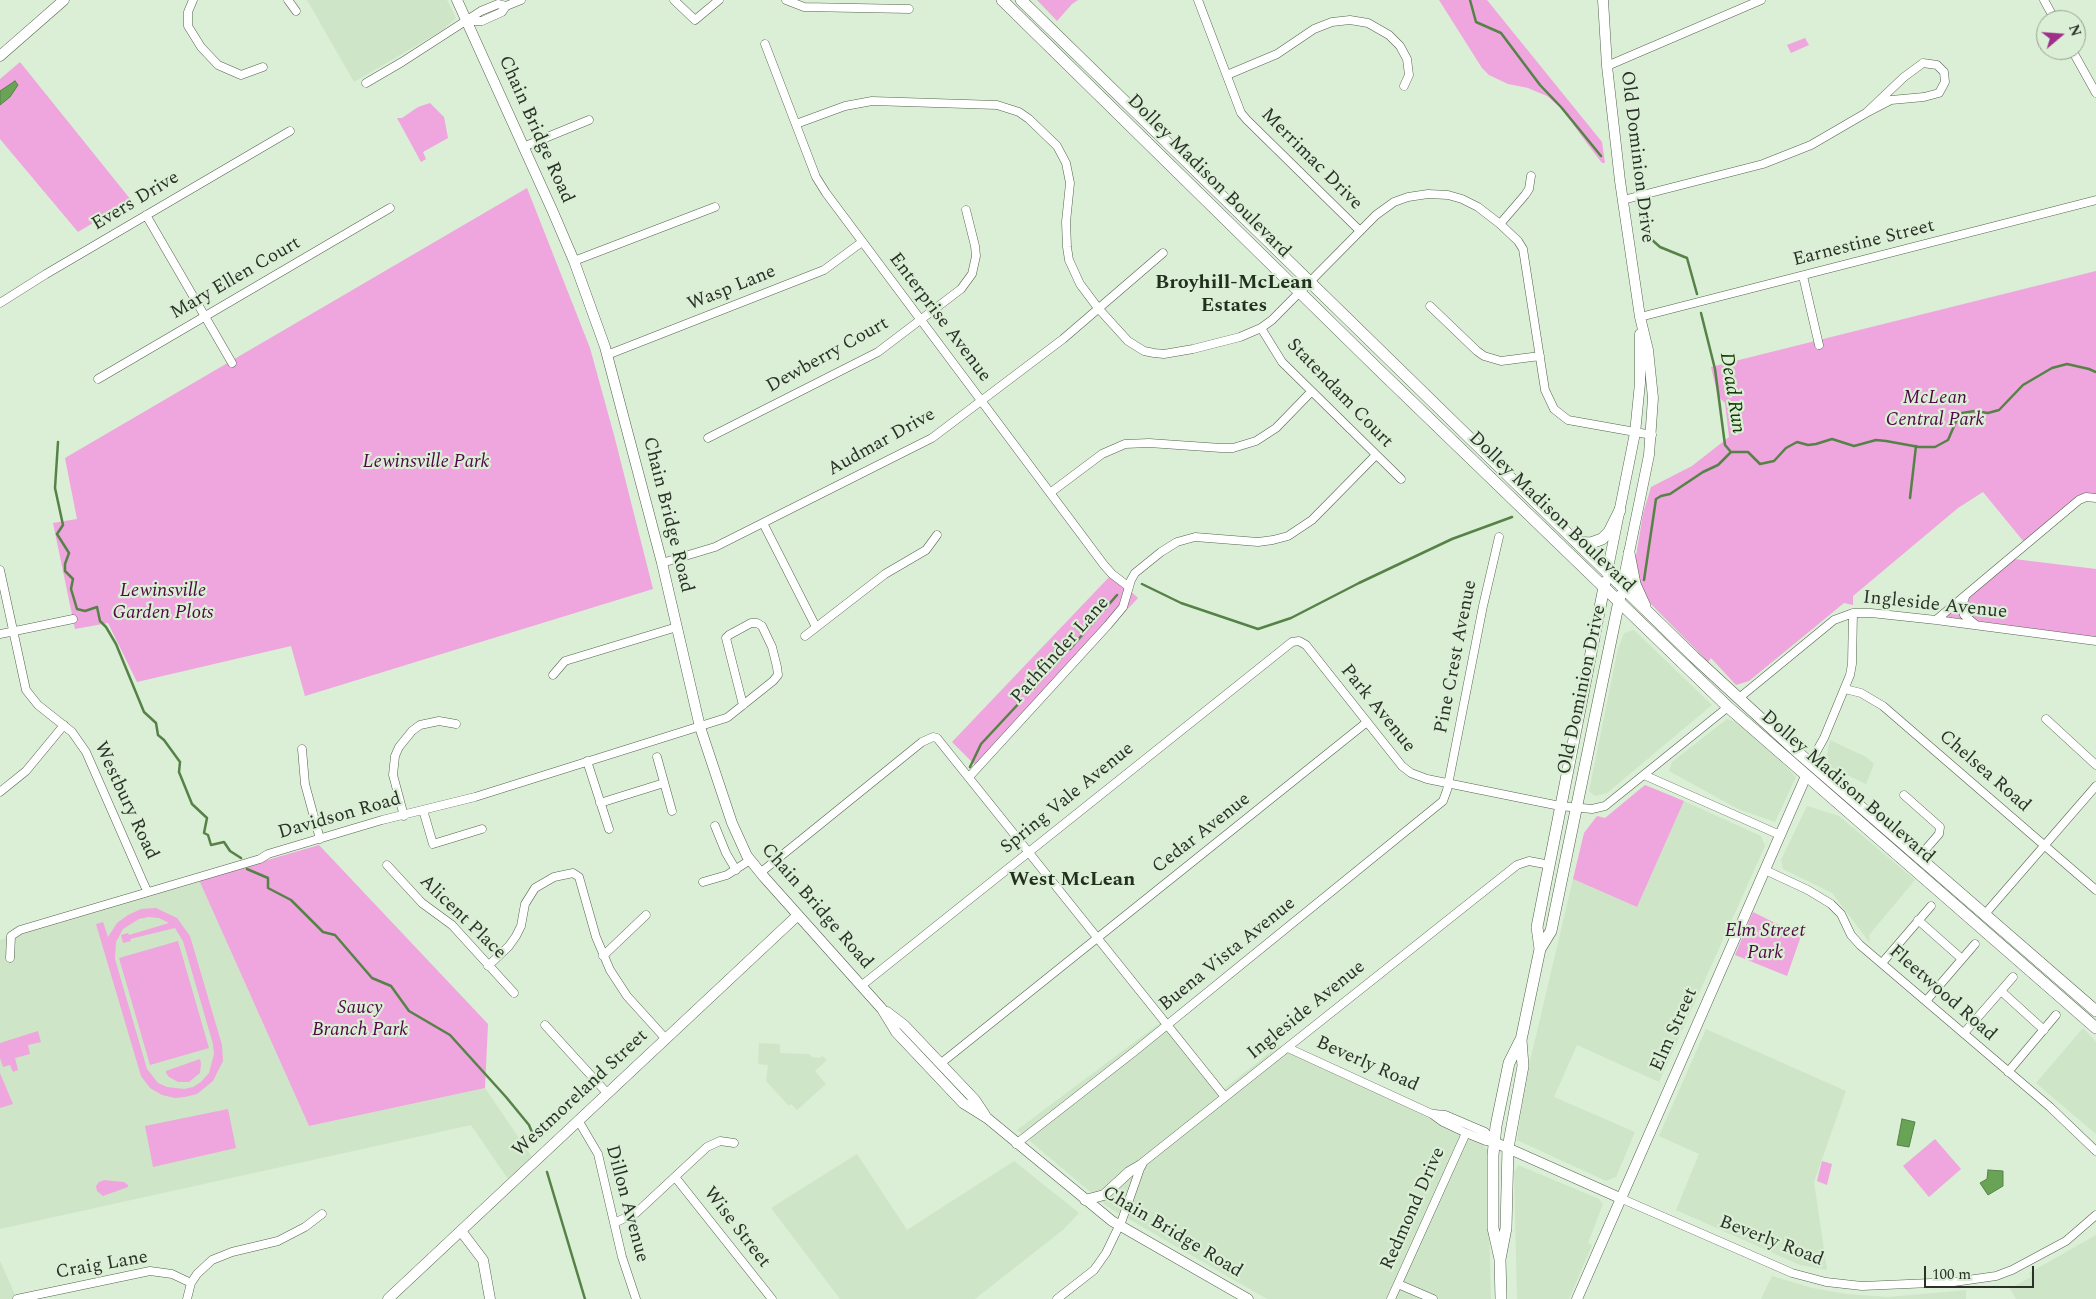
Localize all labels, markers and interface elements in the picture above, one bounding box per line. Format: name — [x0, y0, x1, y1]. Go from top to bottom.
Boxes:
north arrow — [2036, 10, 2086, 60]
text: N — [2063, 22, 2087, 39]
street label: Chain Bridge Road — [492, 53, 578, 207]
street label: Old Dominion Drive — [1614, 70, 1658, 244]
street label: Dolley Madison Boulevard — [1121, 90, 1295, 264]
street label: Merrimac Drive — [1255, 104, 1367, 216]
street label: Evers Drive — [88, 167, 184, 237]
street label: Earnestine Street — [1791, 215, 1937, 273]
street label: Mary Ellen Court — [167, 233, 305, 325]
street label: Enterprise Avenue — [883, 249, 995, 387]
street label: Wasp Lane — [685, 261, 779, 317]
district label: Broyhill-McLean Estates — [1155, 272, 1313, 319]
street label: Dewberry Court — [763, 313, 893, 399]
street label: Statendam Court — [1281, 335, 1397, 453]
water label: Dead Run — [1713, 351, 1749, 435]
park label: McLean Central Park — [1886, 388, 1984, 432]
street label: Audmar Drive — [824, 404, 940, 482]
street label: Dolley Madison Boulevard — [1463, 428, 1639, 598]
street label: Chain Bridge Road — [637, 435, 697, 595]
park label: Lewinsville Park — [363, 452, 489, 474]
street label: Pine Crest Avenue — [1431, 578, 1483, 736]
park label: Lewinsville Garden Plots — [112, 581, 214, 625]
street label: Ingleside Avenue — [1862, 587, 2008, 625]
street label: Pathfinder Lane — [1007, 593, 1115, 709]
street label: Old Dominion Drive — [1554, 603, 1612, 777]
street label: Park Avenue — [1335, 660, 1419, 758]
street label: Dolley Madison Boulevard — [1756, 706, 1938, 870]
street label: Chelsea Road — [1934, 726, 2034, 818]
street label: Westbury Road — [88, 738, 162, 864]
street label: Spring Vale Avenue — [997, 738, 1139, 860]
street label: Davidson Road — [276, 789, 404, 845]
street label: Cedar Avenue — [1149, 789, 1255, 879]
street label: Chain Bridge Road — [755, 839, 877, 975]
district label: West McLean — [1009, 869, 1135, 893]
street label: Alicent Place — [414, 871, 510, 965]
street label: Buena Vista Avenue — [1155, 893, 1301, 1017]
park label: Elm Street Park — [1725, 921, 1805, 965]
street label: Fleetwood Road — [1884, 941, 2000, 1047]
street label: Ingleside Avenue — [1244, 957, 1370, 1065]
street label: Elm Street — [1647, 985, 1703, 1075]
park label: Saucy Branch Park — [312, 998, 408, 1042]
street label: Westmoreland Street — [509, 1025, 653, 1163]
street label: Beverly Road — [1312, 1032, 1422, 1098]
street label: Dillon Avenue — [599, 1143, 653, 1265]
street label: Redmond Drive — [1377, 1144, 1451, 1274]
street label: Chain Bridge Road — [1098, 1182, 1246, 1284]
street label: Wise Street — [697, 1183, 775, 1273]
street label: Beverly Road — [1716, 1212, 1826, 1272]
street label: Craig Lane — [54, 1247, 150, 1285]
scale bar — [1926, 1256, 2036, 1288]
text: 100 m — [1932, 1263, 1971, 1286]

